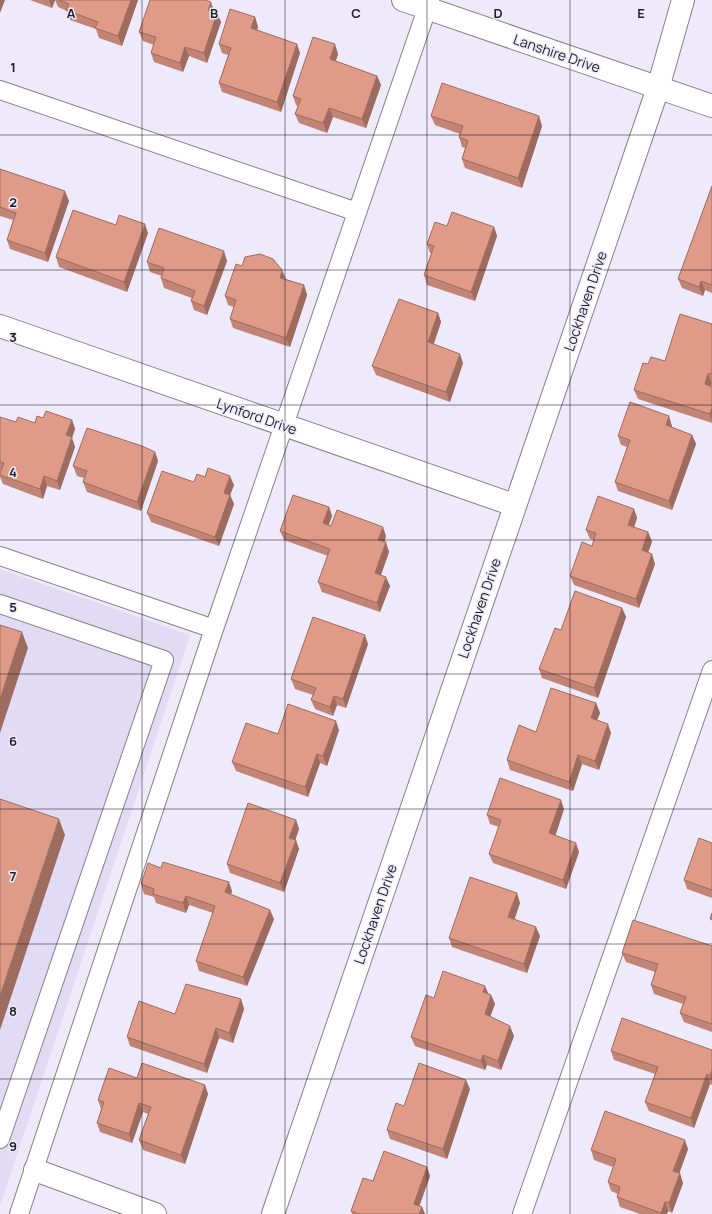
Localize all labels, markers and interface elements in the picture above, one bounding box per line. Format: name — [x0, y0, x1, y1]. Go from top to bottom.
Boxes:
text: A — [67, 4, 76, 22]
text: B — [210, 4, 218, 22]
text: C — [351, 4, 361, 22]
text: D — [493, 4, 503, 22]
text: E — [637, 4, 645, 22]
street label: Lanshire Drive — [511, 29, 603, 77]
text: 1 — [10, 58, 16, 76]
text: 2 — [9, 193, 17, 211]
street label: Lockhaven Drive — [559, 248, 611, 354]
text: 3 — [9, 328, 17, 346]
street label: Lynford Drive — [214, 393, 300, 439]
text: 4 — [9, 463, 17, 481]
street label: Lockhaven Drive — [453, 555, 505, 661]
text: 5 — [9, 598, 17, 616]
text: 6 — [9, 732, 17, 750]
street label: Lockhaven Drive — [349, 861, 401, 967]
text: 7 — [10, 867, 17, 885]
text: 8 — [9, 1002, 17, 1020]
text: 9 — [9, 1137, 17, 1155]

